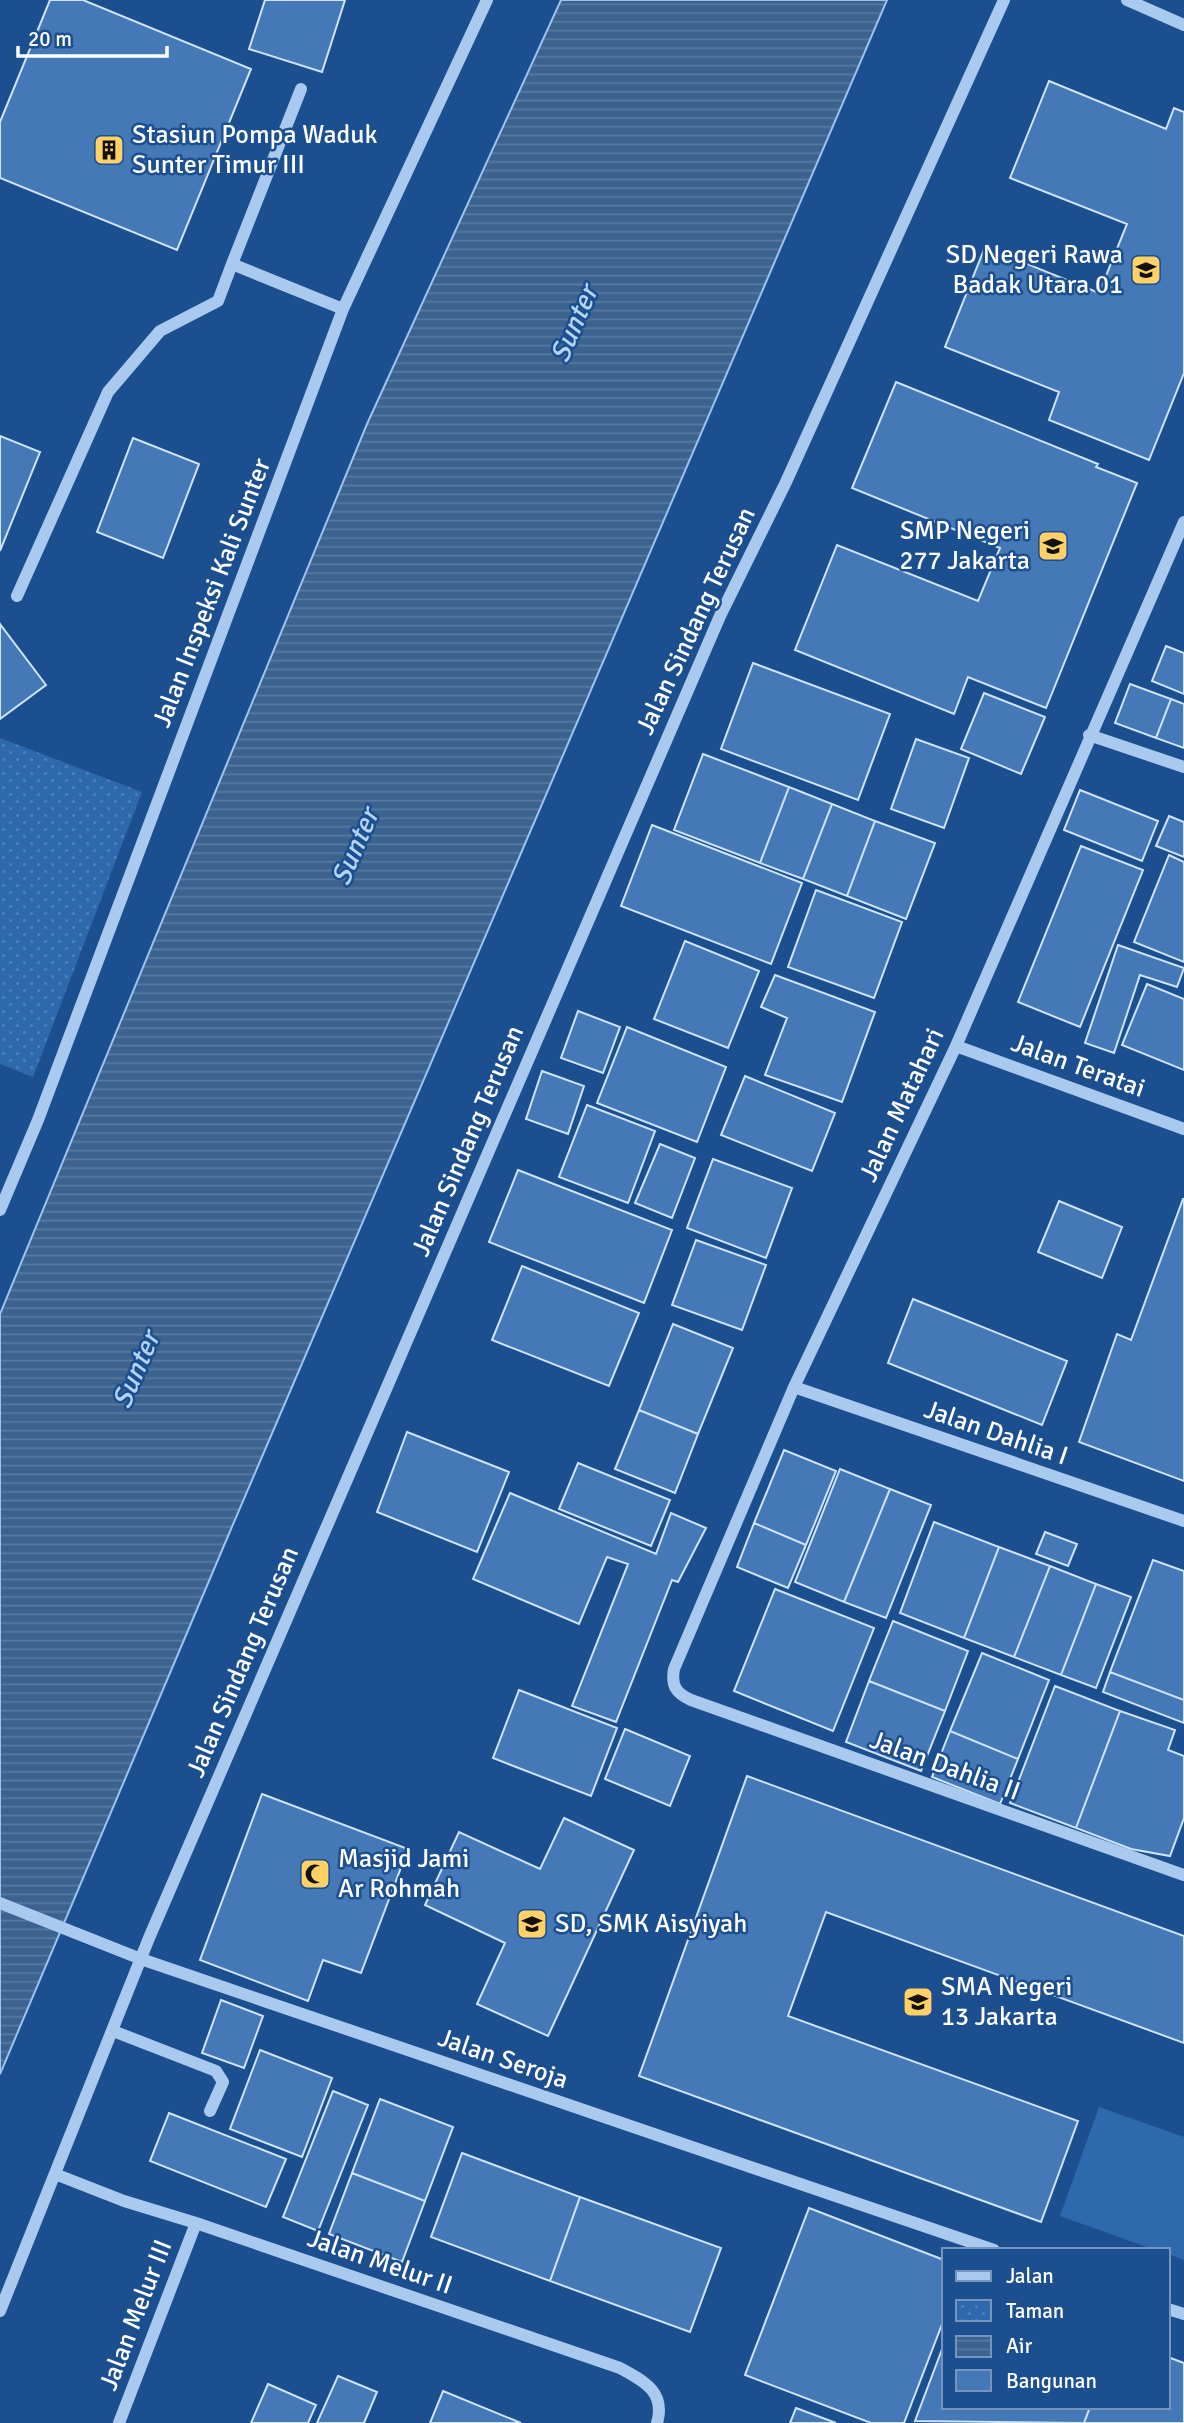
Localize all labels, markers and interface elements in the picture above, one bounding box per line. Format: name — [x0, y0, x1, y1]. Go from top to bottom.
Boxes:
scale bar — [18, 14, 166, 58]
text: 20 m — [28, 26, 72, 52]
place label: Stasiun Pompa Waduk Sunter Timur III — [132, 119, 378, 181]
building icon: Stasiun Pompa Waduk Sunter Timur III — [92, 133, 126, 167]
place label: SD Negeri Rawa Badak Utara 01 — [946, 239, 1123, 301]
school or university icon: SD Negeri Rawa Badak Utara 01 — [1129, 253, 1163, 287]
water label: Sunter — [543, 277, 607, 367]
street label: Jalan Inspeksi Kali Sunter — [146, 454, 278, 732]
street label: Jalan Sindang Terusan — [629, 502, 763, 740]
place label: SMP Negeri 277 Jakarta — [899, 515, 1030, 577]
school or university icon: SMP Negeri 277 Jakarta — [1036, 529, 1070, 563]
water label: Sunter — [324, 800, 388, 890]
street label: Jalan Sindang Terusan — [405, 1021, 531, 1261]
street label: Jalan Matahari — [853, 1023, 951, 1187]
street label: Jalan Teratai — [1007, 1027, 1149, 1105]
water label: Sunter — [105, 1323, 169, 1413]
street label: Jalan Dahlia I — [920, 1393, 1072, 1473]
street label: Jalan Sindang Terusan — [180, 1542, 306, 1782]
street label: Jalan Dahlia II — [865, 1724, 1025, 1808]
place label: Masjid Jami Ar Rohmah — [338, 1843, 469, 1905]
mosque icon: Masjid Jami Ar Rohmah — [298, 1857, 332, 1891]
school or university icon: SD, SMK Aisyiyah — [515, 1907, 549, 1941]
place label: SD, SMK Aisyiyah — [555, 1908, 747, 1940]
place label: SMA Negeri 13 Jakarta — [941, 1971, 1072, 2033]
school or university icon: SMA Negeri 13 Jakarta — [901, 1985, 935, 2019]
street label: Jalan Seroja — [434, 2022, 572, 2096]
street label: Jalan Melur II — [303, 2222, 457, 2302]
street label: Jalan Melur III — [93, 2235, 179, 2395]
legend — [942, 2248, 1170, 2409]
text: Jalan — [1006, 2263, 1054, 2289]
text: Taman — [1006, 2298, 1064, 2324]
text: Air — [1006, 2333, 1033, 2359]
text: Bangunan — [1006, 2368, 1097, 2394]

